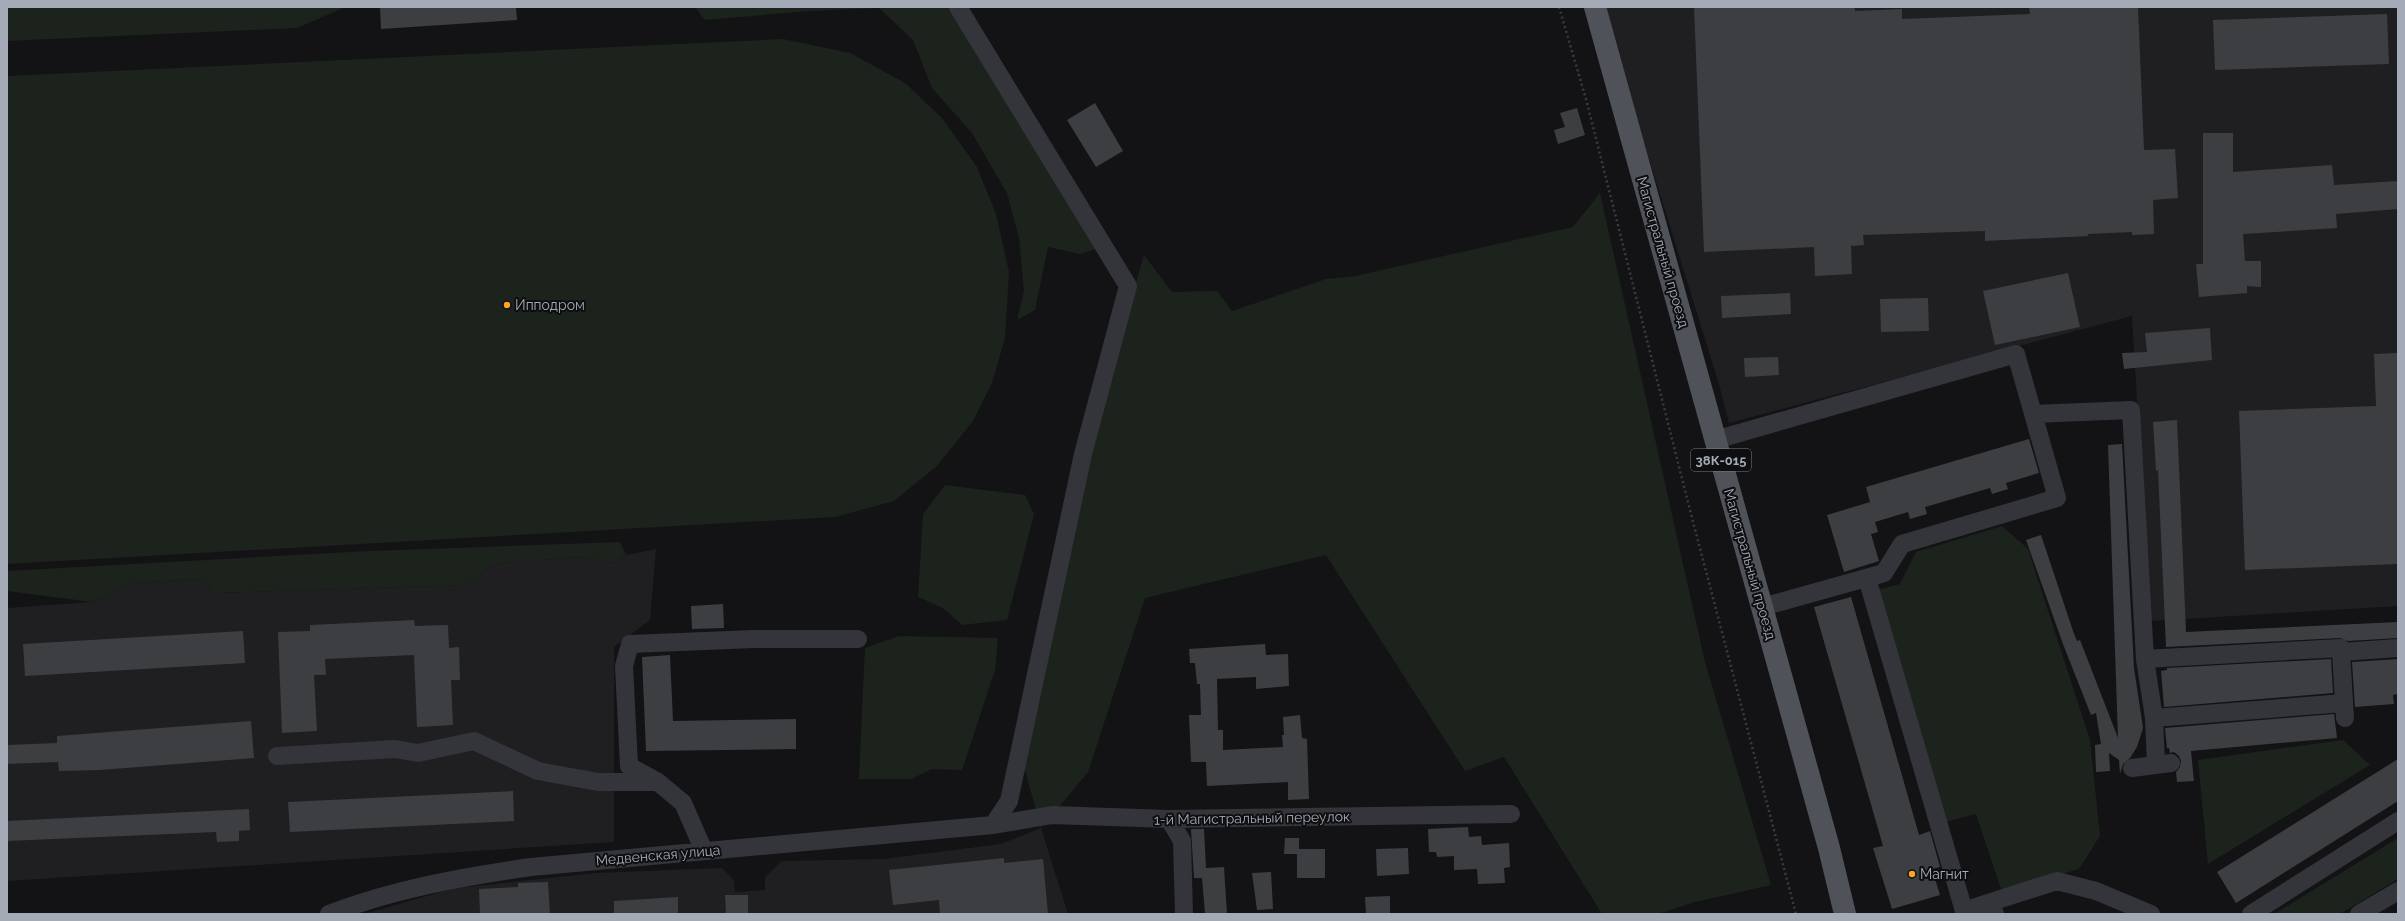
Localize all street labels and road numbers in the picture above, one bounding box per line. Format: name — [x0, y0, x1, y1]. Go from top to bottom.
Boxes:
street label: Магистральный проезд — [1634, 175, 1692, 329]
road number: 38К-015 — [1691, 449, 1751, 471]
street label: Магистральный проезд — [1721, 487, 1779, 641]
street label: 1-й Магистральный переулок — [1154, 808, 1350, 828]
street label: Медвенская улица — [595, 842, 721, 868]

